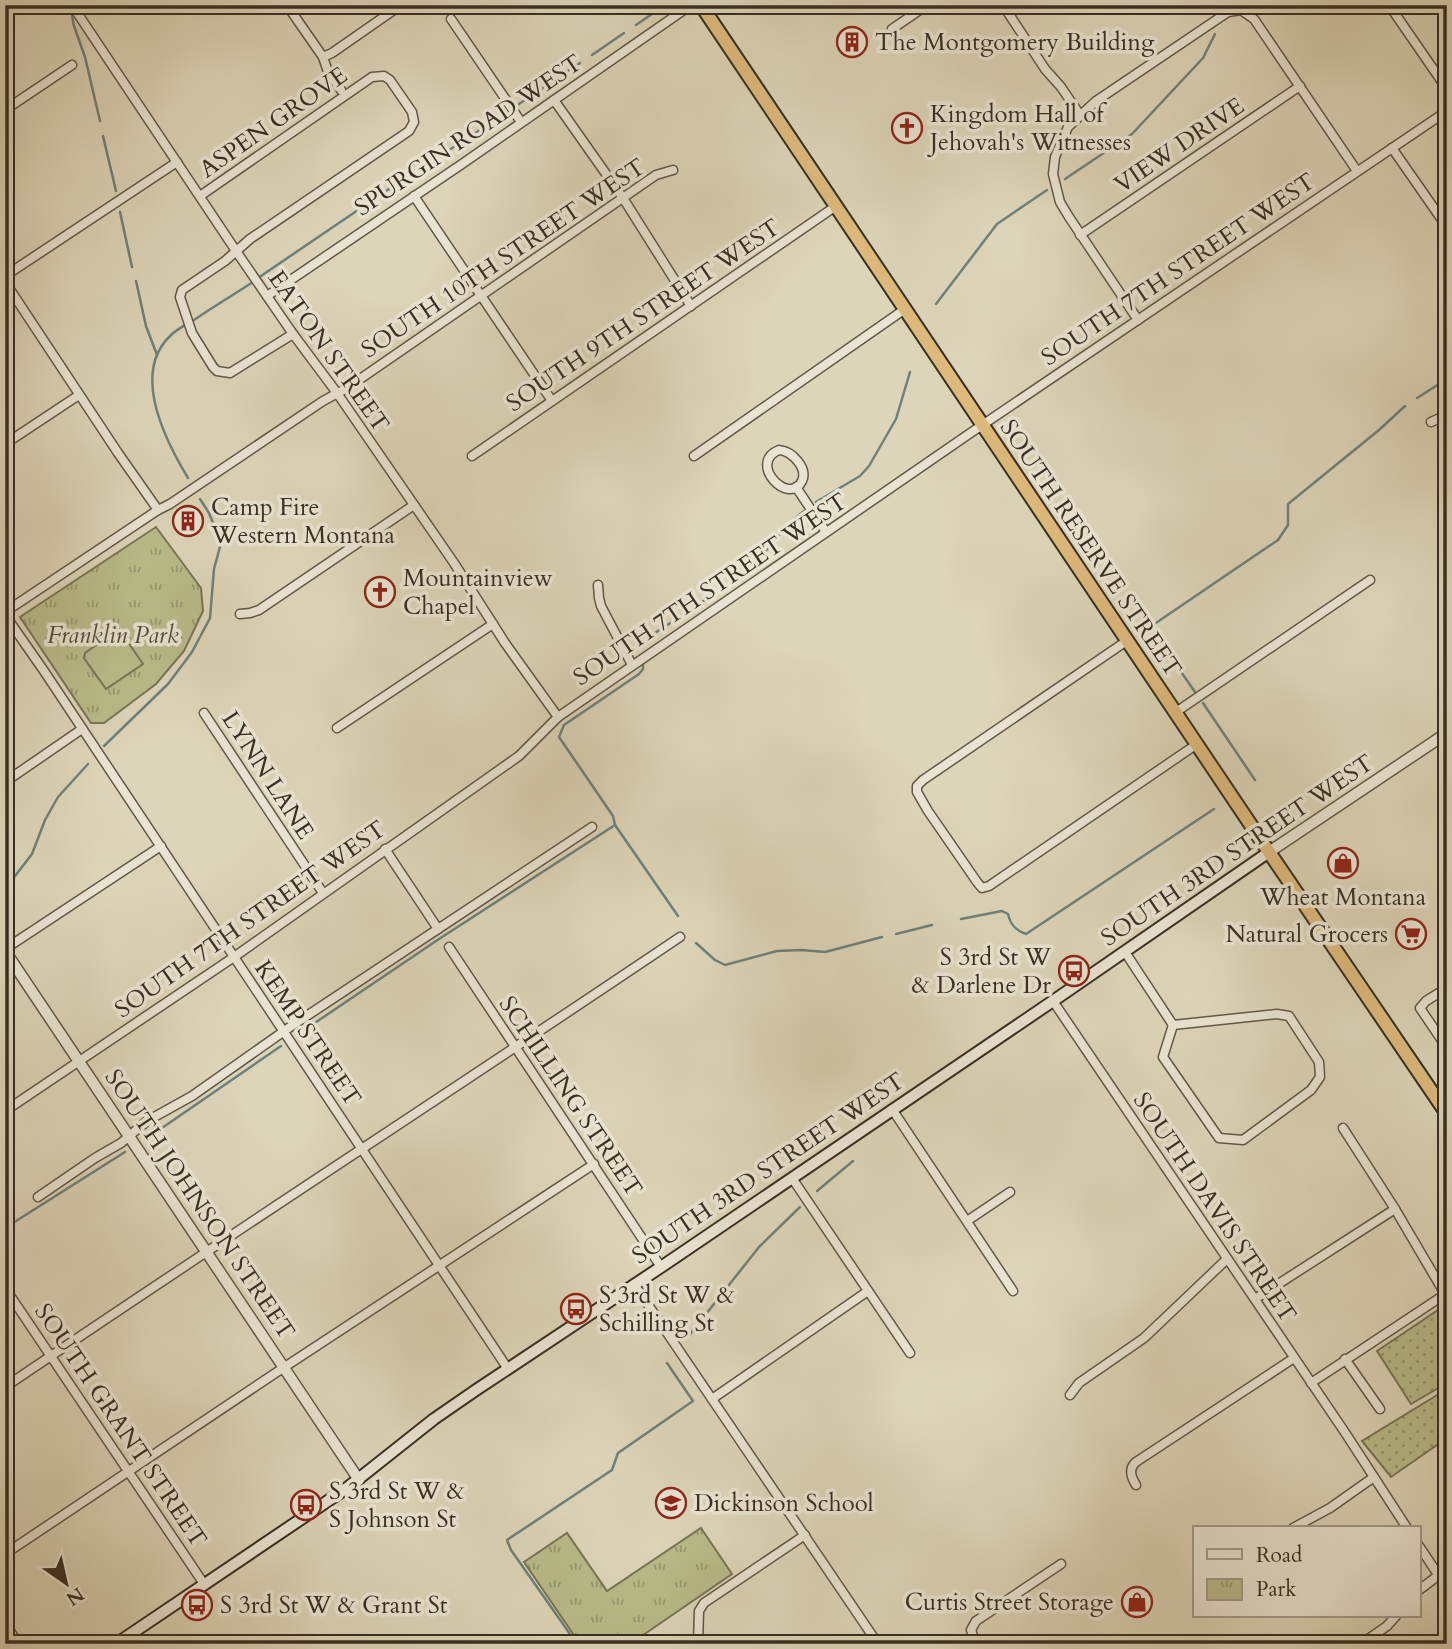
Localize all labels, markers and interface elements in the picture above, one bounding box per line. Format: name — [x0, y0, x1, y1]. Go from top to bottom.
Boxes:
building icon: The Montgomery Building — [835, 25, 869, 59]
place label: The Montgomery Building — [875, 26, 1155, 59]
street label: SPURGIN ROAD WEST — [348, 47, 589, 224]
street label: ASPEN GROVE — [193, 59, 354, 186]
street label: VIEW DRIVE — [1108, 90, 1251, 201]
place label: Kingdom Hall of Jehovah's Witnesses — [927, 98, 1131, 159]
church icon: Kingdom Hall of Jehovah's Witnesses — [890, 111, 924, 145]
street label: SOUTH 10TH STREET WEST — [355, 151, 652, 366]
street label: SOUTH 7TH STREET WEST — [1035, 165, 1322, 374]
street label: SOUTH 9TH STREET WEST — [500, 211, 787, 420]
street label: EATON STREET — [260, 264, 397, 439]
street label: SOUTH RESERVE STREET — [992, 413, 1189, 683]
street label: SOUTH 7TH STREET WEST — [567, 485, 854, 694]
place label: Camp Fire Western Montana — [210, 491, 396, 552]
building icon: Camp Fire Western Montana — [171, 504, 205, 538]
place label: Mountainview Chapel — [403, 562, 553, 623]
church icon: Mountainview Chapel — [363, 575, 397, 609]
park label: Franklin Park — [47, 619, 179, 652]
street label: LYNN LANE — [214, 705, 321, 846]
street label: SOUTH 3RD STREET WEST — [1094, 747, 1380, 954]
street label: SOUTH 7TH STREET WEST — [108, 813, 392, 1026]
shop icon: Wheat Montana — [1326, 846, 1360, 880]
place label: Wheat Montana — [1259, 881, 1427, 914]
supermarket icon: Natural Grocers — [1394, 917, 1428, 951]
place label: Natural Grocers — [1225, 918, 1388, 951]
place label: S 3rd St W & Darlene Dr — [912, 941, 1051, 1002]
street label: KEMP STREET — [247, 954, 369, 1113]
bus stop icon: S 3rd St W & Darlene Dr — [1057, 954, 1091, 988]
street label: SCHILLING STREET — [491, 990, 650, 1203]
street label: SOUTH JOHNSON STREET — [97, 1063, 302, 1346]
street label: SOUTH 3RD STREET WEST — [625, 1065, 911, 1272]
street label: SOUTH DAVIS STREET — [1125, 1086, 1304, 1329]
place label: S 3rd St W & Schilling St — [599, 1279, 735, 1340]
bus stop icon: S 3rd St W & Schilling St — [559, 1292, 593, 1326]
street label: SOUTH GRANT STREET — [27, 1297, 215, 1554]
place label: S 3rd St W & S Johnson St — [329, 1475, 465, 1536]
school or university icon: Dickinson School — [654, 1486, 688, 1520]
place label: Dickinson School — [694, 1487, 874, 1520]
bus stop icon: S 3rd St W & S Johnson St — [289, 1488, 323, 1522]
legend — [1193, 1526, 1420, 1618]
text: Road — [1256, 1541, 1302, 1570]
north arrow — [32, 1548, 102, 1618]
text: Park — [1256, 1575, 1297, 1604]
text: N — [60, 1581, 89, 1612]
shop icon: Curtis Street Storage — [1120, 1585, 1154, 1619]
place label: Curtis Street Storage — [905, 1586, 1114, 1619]
bus stop icon: S 3rd St W & Grant St — [180, 1588, 214, 1622]
place label: S 3rd St W & Grant St — [220, 1589, 448, 1622]

